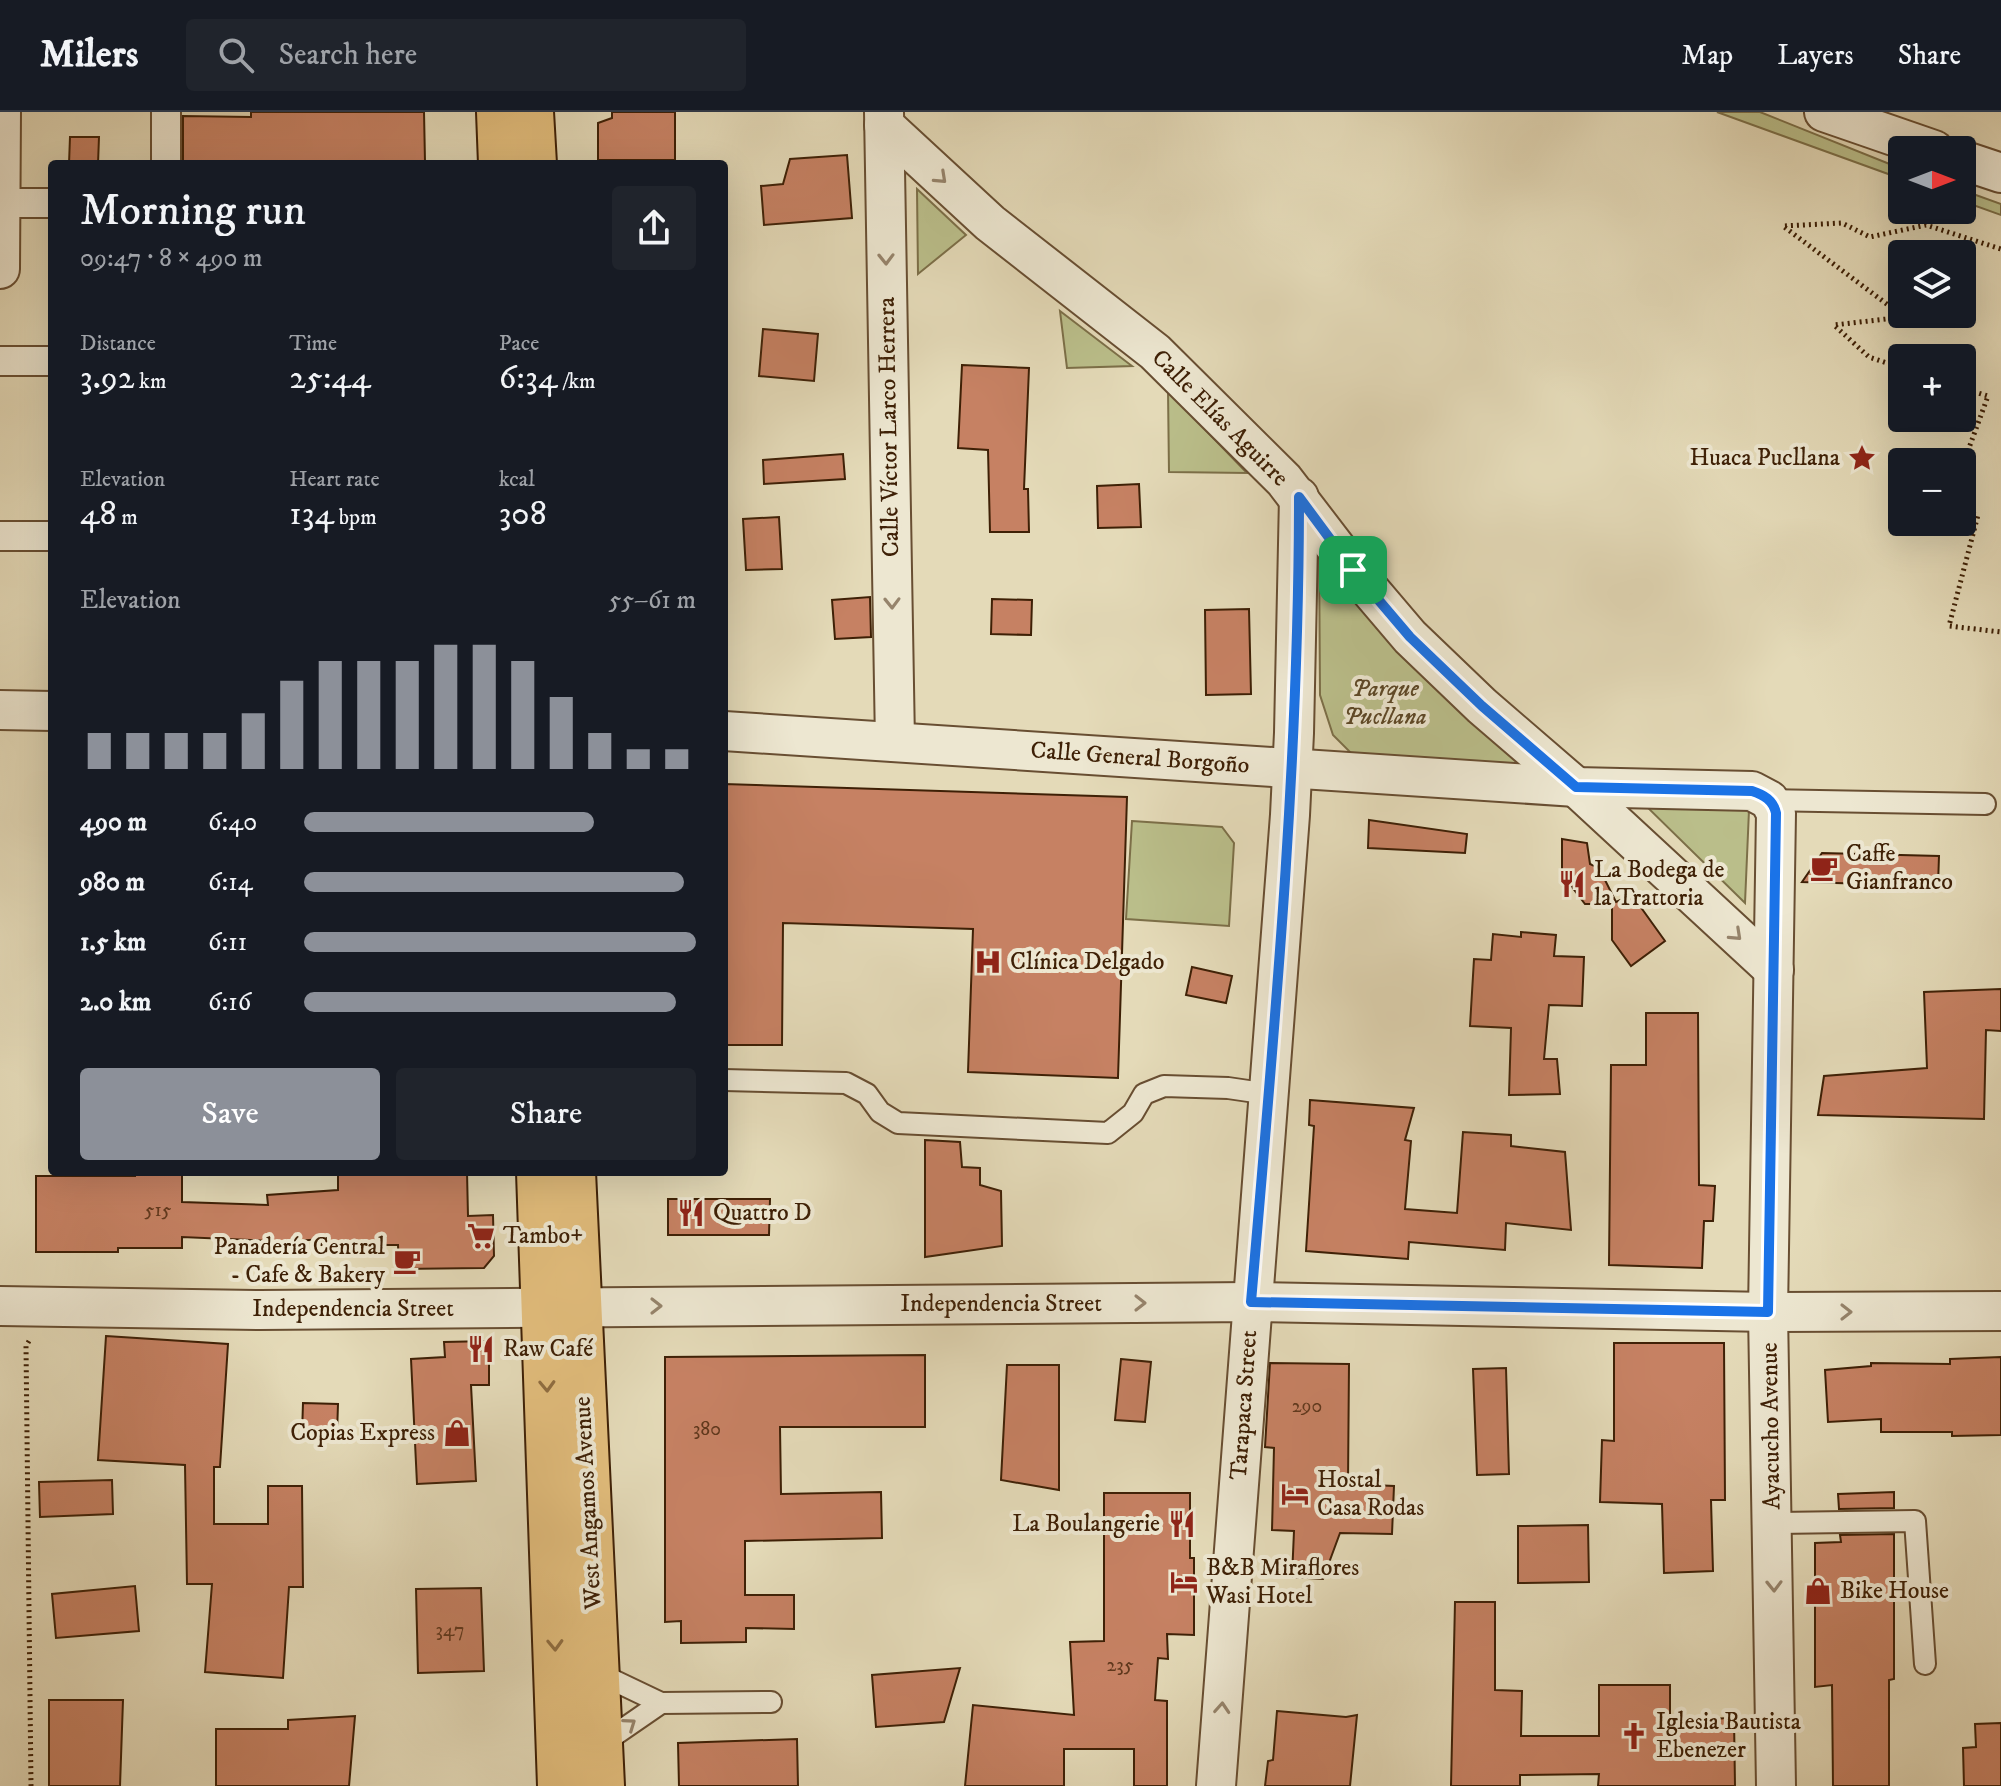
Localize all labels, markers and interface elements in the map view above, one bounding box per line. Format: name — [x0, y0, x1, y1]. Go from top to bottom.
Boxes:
search box — [186, 19, 746, 91]
text: Milers — [40, 31, 138, 79]
icon: search — [214, 33, 258, 77]
text: Search here — [278, 37, 417, 74]
text: Map — [1682, 38, 1733, 73]
text: Layers — [1777, 38, 1854, 73]
text: Share — [1898, 38, 1961, 73]
north arrow — [1888, 136, 1976, 224]
map controls — [1888, 136, 1976, 536]
one-way arrow — [932, 168, 946, 183]
text: Morning run — [80, 184, 306, 239]
button: share — [612, 186, 696, 270]
button: layers — [1888, 240, 1976, 328]
text: 09:47 · 8 × 490 m — [80, 242, 263, 275]
one-way arrow — [878, 253, 895, 266]
street label: Calle Víctor Larco Herrera — [872, 296, 906, 557]
text: Distance — [80, 330, 156, 357]
text: Time — [289, 330, 337, 357]
text: Pace — [499, 330, 539, 357]
street label: Calle Elías Aguirre — [1145, 343, 1295, 493]
button: + — [1888, 344, 1976, 432]
text: 3.92 — [80, 357, 134, 399]
text: 25:44 — [289, 357, 371, 399]
text: 6:34 — [499, 357, 557, 399]
text: km — [134, 368, 167, 395]
text: /km — [557, 368, 596, 395]
place label: Huaca Pucllana — [1690, 443, 1841, 473]
place icon: Huaca Pucllana — [1847, 443, 1877, 473]
button: − — [1888, 448, 1976, 536]
text: Elevation — [80, 466, 165, 493]
text: Heart rate — [289, 466, 380, 493]
text: kcal — [499, 466, 535, 493]
text: 48 — [80, 493, 117, 535]
text: 134 — [289, 493, 334, 535]
text: 308 — [499, 493, 547, 535]
text: m — [117, 504, 138, 531]
text: bpm — [334, 504, 377, 531]
pin — [1319, 536, 1387, 604]
icon: arrive — [1331, 548, 1375, 592]
text: Elevation — [80, 584, 181, 617]
text: 55–61 m — [608, 584, 696, 617]
one-way arrow — [884, 597, 901, 610]
park label: Parque Pucllana — [1343, 674, 1427, 732]
street label: Calle General Borgoño — [1030, 735, 1250, 781]
text: 490 m — [80, 806, 147, 839]
text: 6:40 — [208, 806, 257, 839]
place label: Caffe Gianfranco — [1846, 839, 1953, 897]
cafe icon: Caffe Gianfranco — [1809, 853, 1839, 883]
place label: La Bodega de la Trattoria — [1594, 855, 1724, 913]
text: 980 m — [80, 866, 145, 899]
text: 6:14 — [208, 866, 253, 899]
restaurant icon: La Bodega de la Trattoria — [1557, 869, 1587, 899]
text: 1.5 km — [80, 926, 146, 959]
text: 6:11 — [208, 926, 247, 959]
one-way arrow — [1727, 926, 1741, 941]
hospital icon: Clínica Delgado — [973, 947, 1003, 977]
place label: Clínica Delgado — [1010, 947, 1164, 977]
text: 2.0 km — [80, 986, 151, 1019]
text: 6:16 — [208, 986, 251, 1019]
button: Save — [80, 1068, 380, 1160]
button: Share — [396, 1068, 696, 1160]
house number: 515 — [144, 1198, 172, 1223]
restaurant icon: Quattro D — [676, 1198, 706, 1228]
place label: Quattro D — [713, 1198, 812, 1228]
supermarket icon: Tambo+ — [466, 1221, 496, 1251]
place label: Tambo+ — [503, 1221, 584, 1251]
place label: Panadería Central - Cafe & Bakery — [213, 1232, 386, 1290]
cafe icon: Panadería Central - Cafe & Bakery — [392, 1246, 422, 1276]
street label: Independencia Street — [900, 1289, 1102, 1319]
street label: Independencia Street — [252, 1294, 454, 1324]
one-way arrow — [1134, 1294, 1147, 1312]
one-way arrow — [650, 1298, 663, 1315]
one-way arrow — [1840, 1303, 1853, 1321]
street label: Tarapaca Street — [1224, 1329, 1264, 1481]
restaurant icon: Raw Café — [466, 1334, 496, 1364]
place label: Raw Café — [503, 1334, 593, 1364]
street label: Ayacucho Avenue — [1755, 1342, 1787, 1510]
one-way arrow — [538, 1380, 555, 1393]
house number: 290 — [1292, 1394, 1322, 1419]
street label: West Angamos Avenue — [567, 1396, 609, 1611]
house number: 380 — [693, 1417, 721, 1442]
place label: Copias Express — [290, 1418, 435, 1448]
shop icon: Copias Express — [442, 1418, 472, 1448]
place label: Hostal Casa Rodas — [1317, 1465, 1424, 1523]
hotel icon: Hostal Casa Rodas — [1280, 1479, 1310, 1509]
place label: La Boulangerie — [1012, 1509, 1160, 1539]
restaurant icon: La Boulangerie — [1167, 1509, 1197, 1539]
place label: B&B Miraflores Wasi Hotel — [1205, 1553, 1359, 1611]
hotel icon: B&B Miraflores Wasi Hotel — [1169, 1567, 1199, 1597]
shop icon: Bike House — [1803, 1576, 1833, 1606]
place label: Bike House — [1840, 1576, 1949, 1606]
one-way arrow — [1765, 1580, 1783, 1593]
house number: 347 — [436, 1618, 464, 1643]
one-way arrow — [547, 1639, 564, 1652]
house number: 235 — [1106, 1653, 1134, 1678]
one-way arrow — [1213, 1701, 1230, 1714]
place label: Iglesia Bautista Ebenezer — [1656, 1707, 1802, 1765]
one-way arrow — [622, 1719, 636, 1734]
church icon: Iglesia Bautista Ebenezer — [1619, 1721, 1649, 1751]

